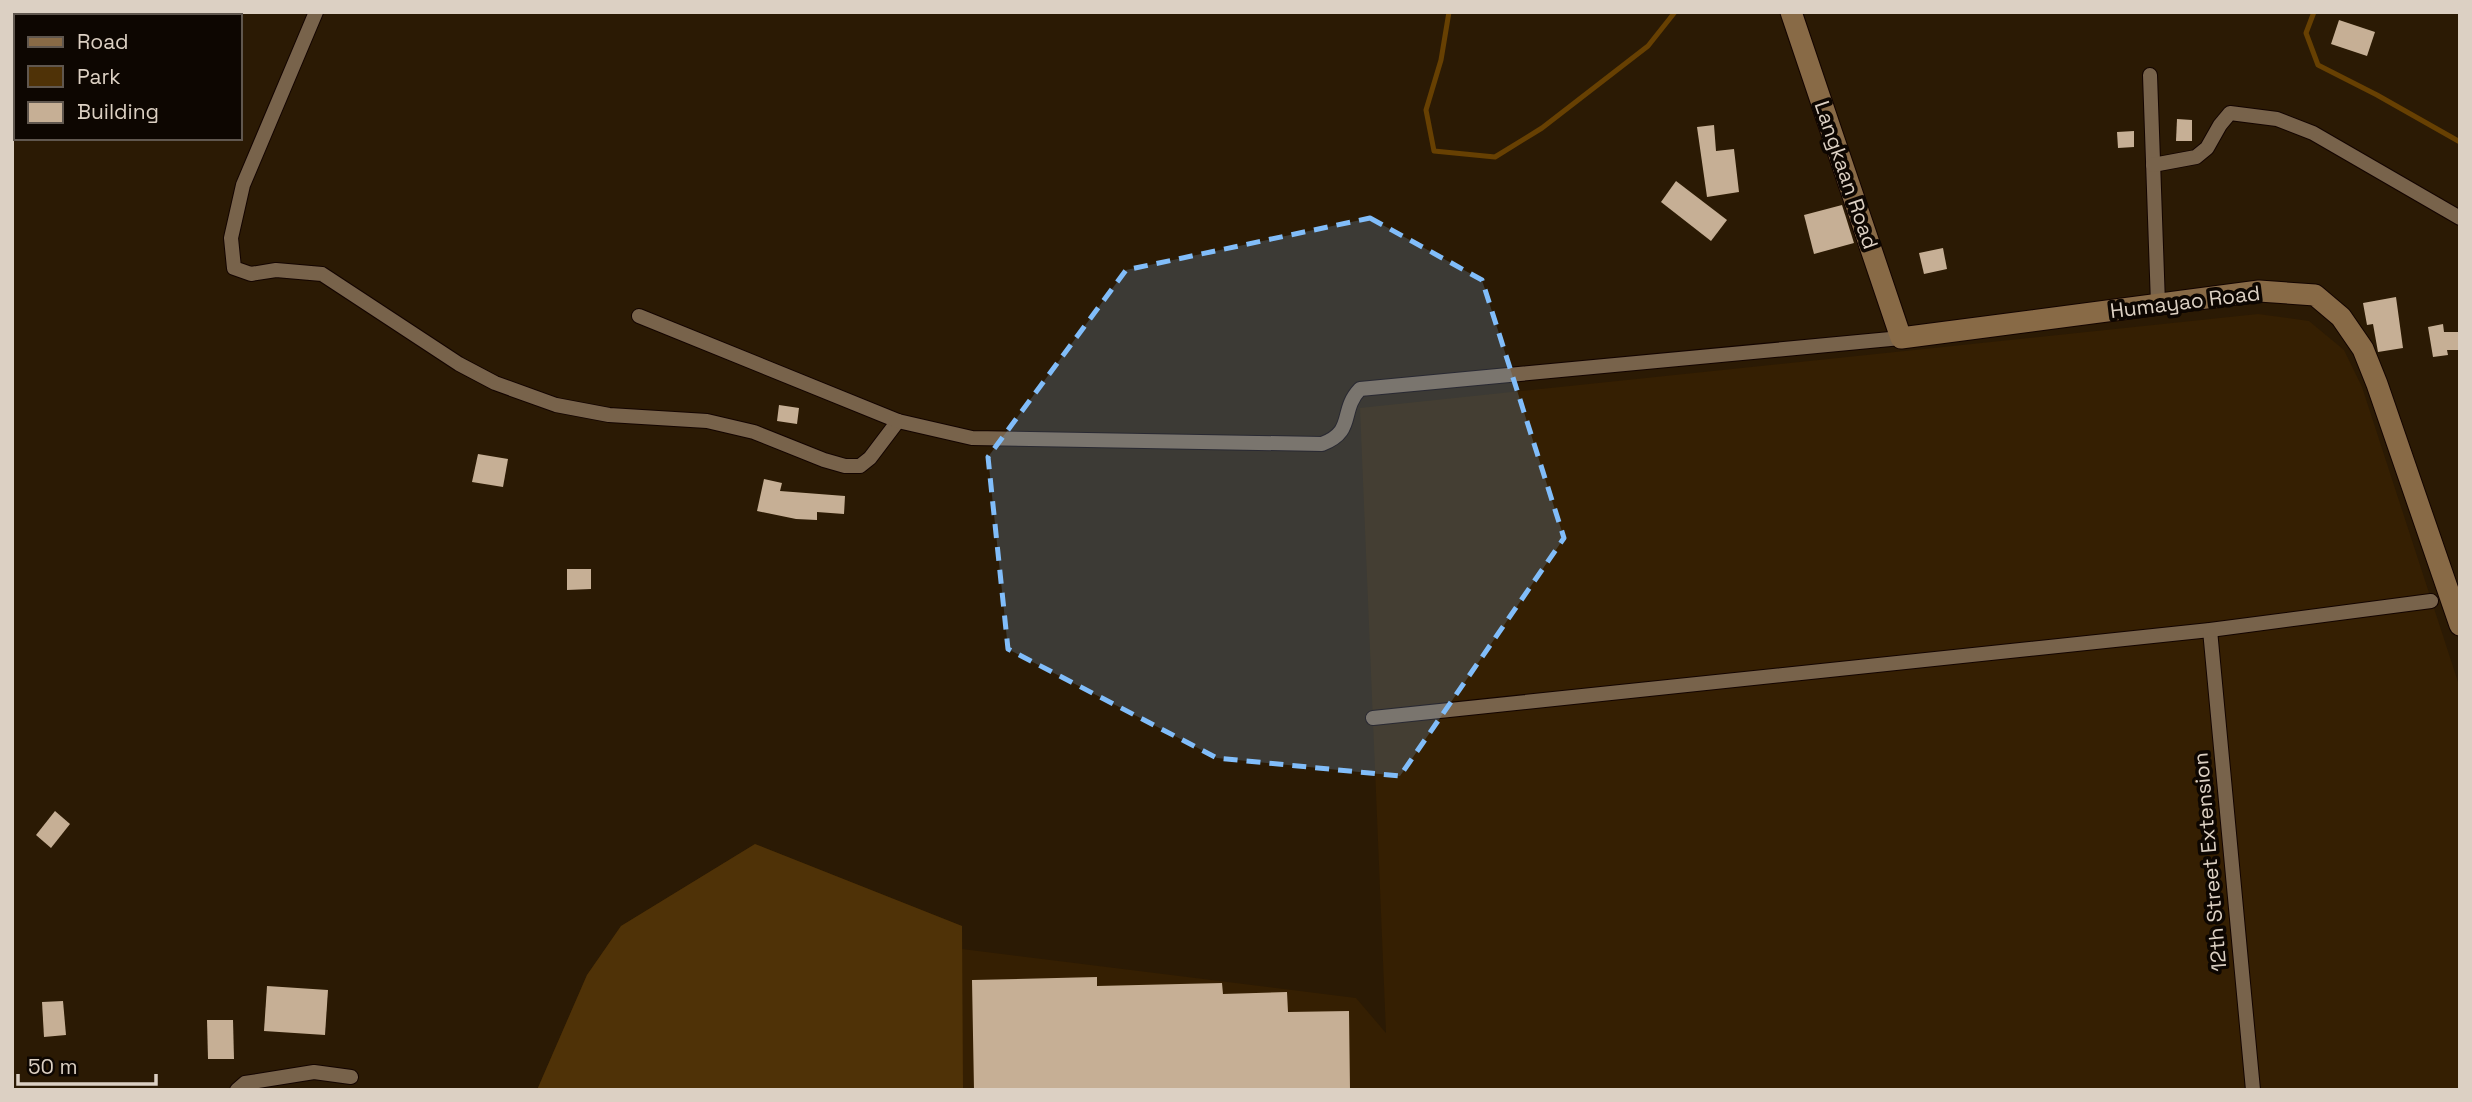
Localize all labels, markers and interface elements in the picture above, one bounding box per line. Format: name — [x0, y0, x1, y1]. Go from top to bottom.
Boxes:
legend — [14, 14, 242, 140]
text: Road — [77, 28, 129, 55]
text: Park — [77, 63, 121, 90]
street label: Langkaan Road — [1808, 97, 1884, 252]
text: Building — [77, 98, 159, 125]
street label: Humayao Road — [2108, 279, 2262, 324]
street label: 12th Street Extension — [2186, 751, 2233, 973]
scale bar — [18, 1042, 156, 1086]
text: 50 m — [28, 1053, 78, 1080]

